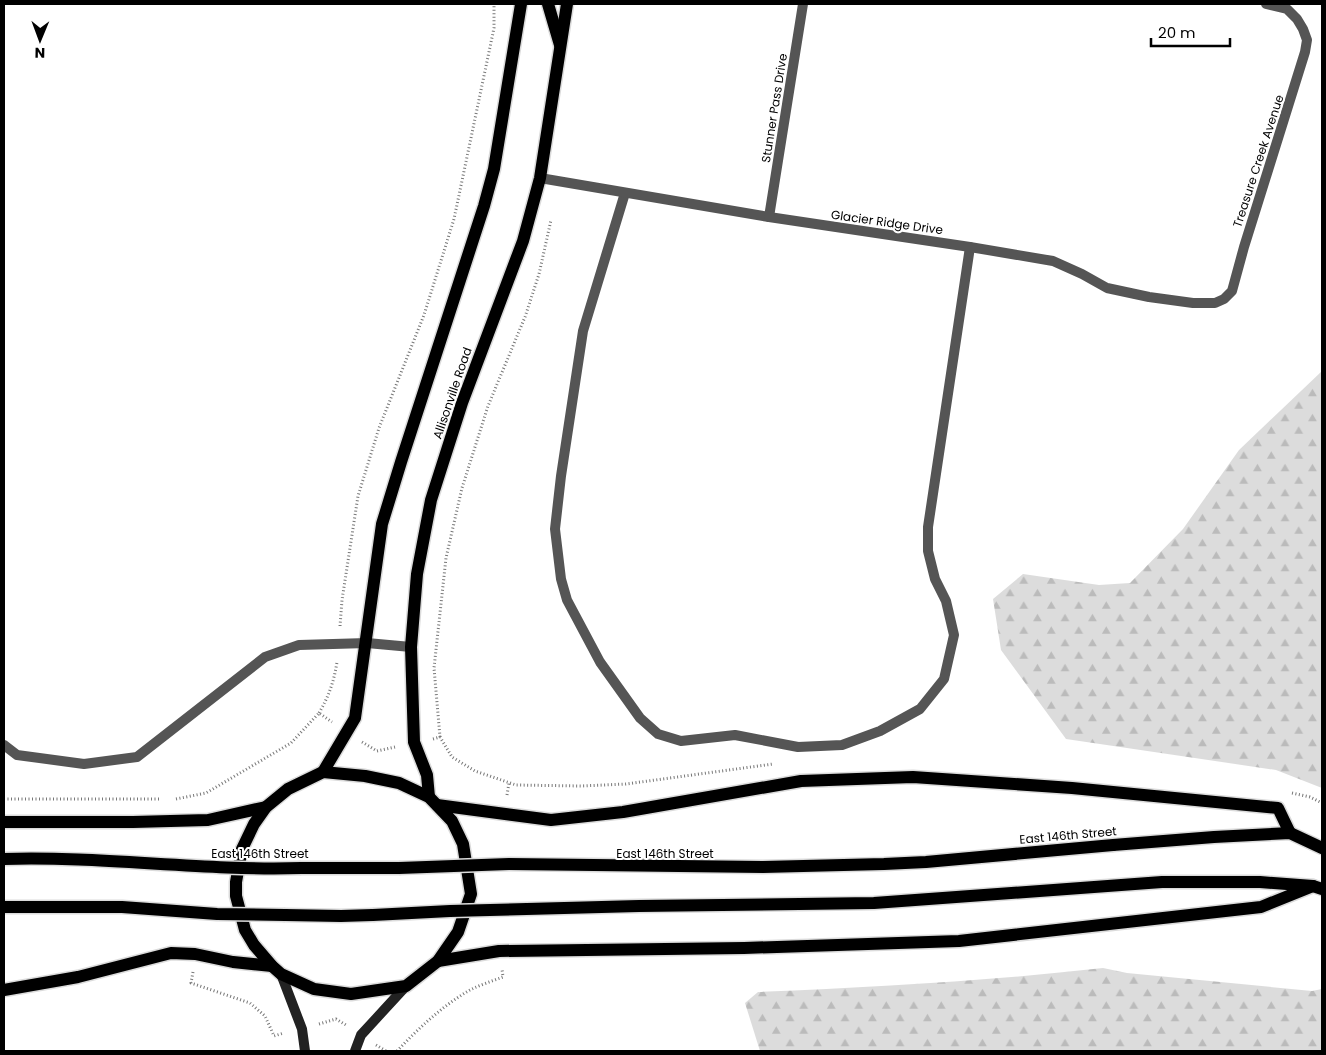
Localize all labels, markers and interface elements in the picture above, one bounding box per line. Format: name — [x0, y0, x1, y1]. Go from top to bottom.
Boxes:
north arrow — [15, 15, 65, 65]
scale bar — [1151, 15, 1230, 47]
text: 20 m — [1158, 22, 1196, 43]
text: N — [34, 43, 45, 63]
street label: Stunner Pass Drive — [757, 52, 791, 164]
street label: Treasure Creek Avenue — [1228, 92, 1288, 230]
street label: Glacier Ridge Drive — [830, 206, 944, 238]
street label: Allisonville Road — [428, 345, 476, 441]
street label: East 146th Street — [1019, 822, 1117, 848]
street label: East 146th Street — [211, 845, 309, 862]
street label: East 146th Street — [616, 845, 714, 862]

